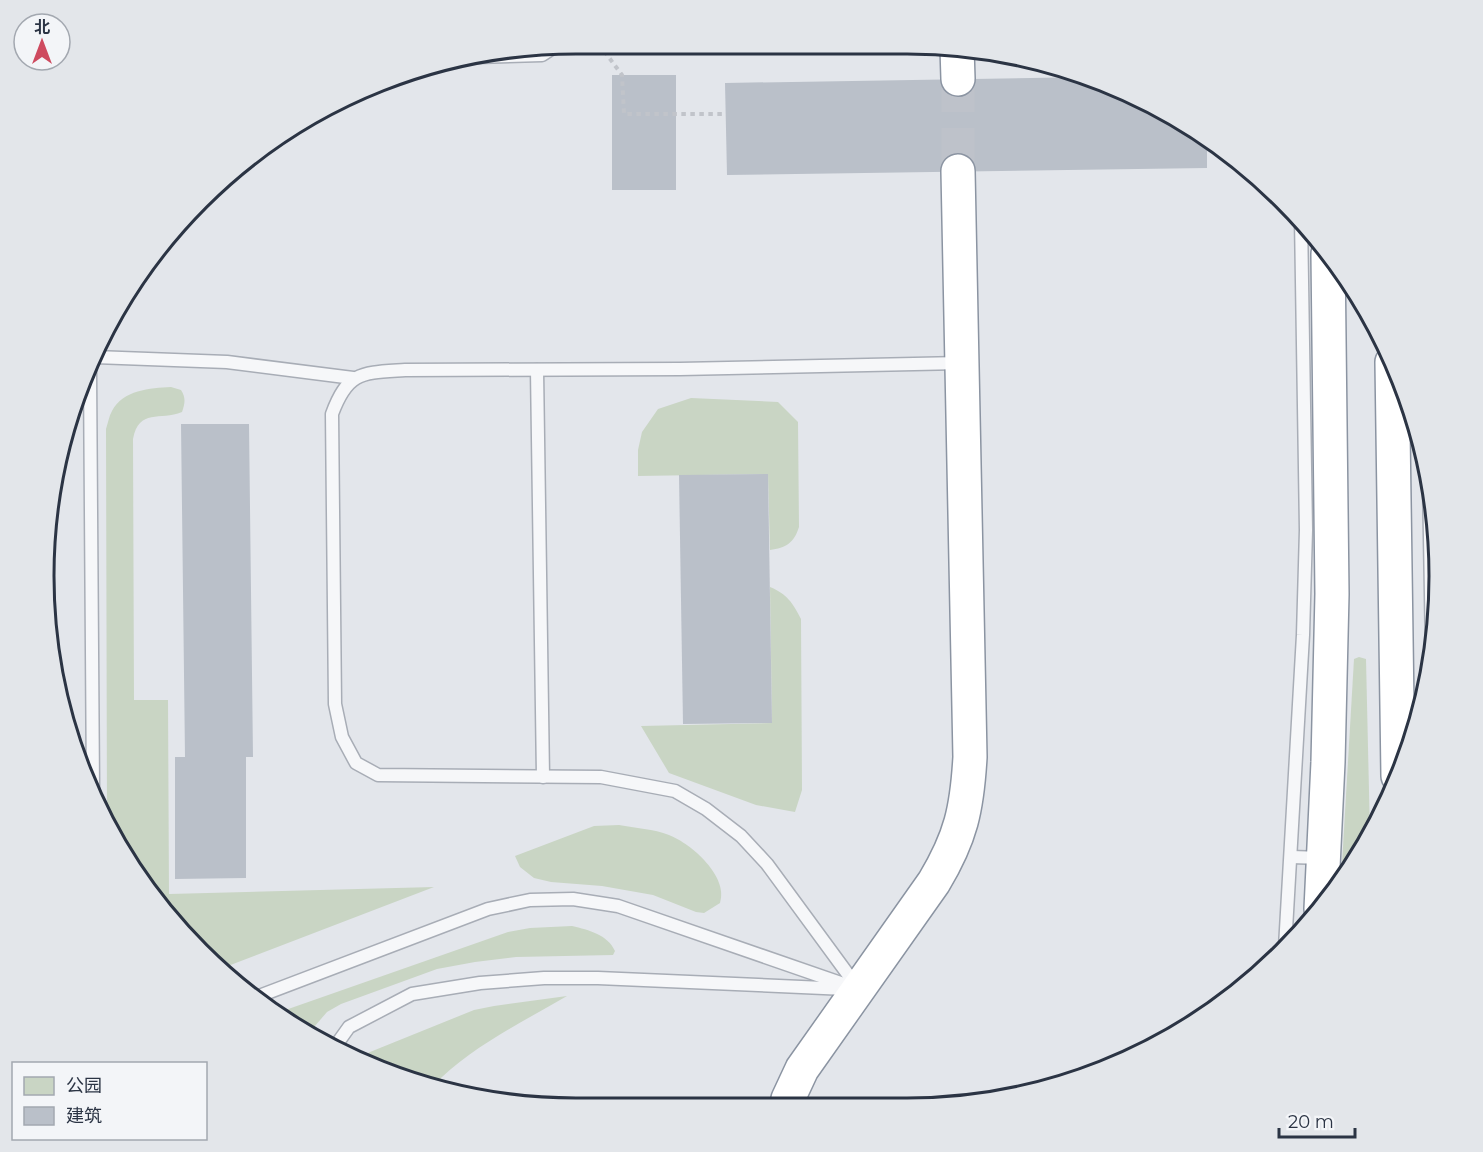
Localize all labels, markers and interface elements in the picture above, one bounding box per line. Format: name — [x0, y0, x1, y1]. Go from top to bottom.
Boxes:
north arrow — [12, 12, 72, 72]
text: 北 — [34, 18, 50, 37]
legend — [12, 1062, 207, 1140]
text: 公园 — [66, 1075, 102, 1097]
scale bar — [1279, 1101, 1356, 1139]
text: 建筑 — [66, 1105, 102, 1127]
text: 20 m — [1288, 1111, 1334, 1133]

